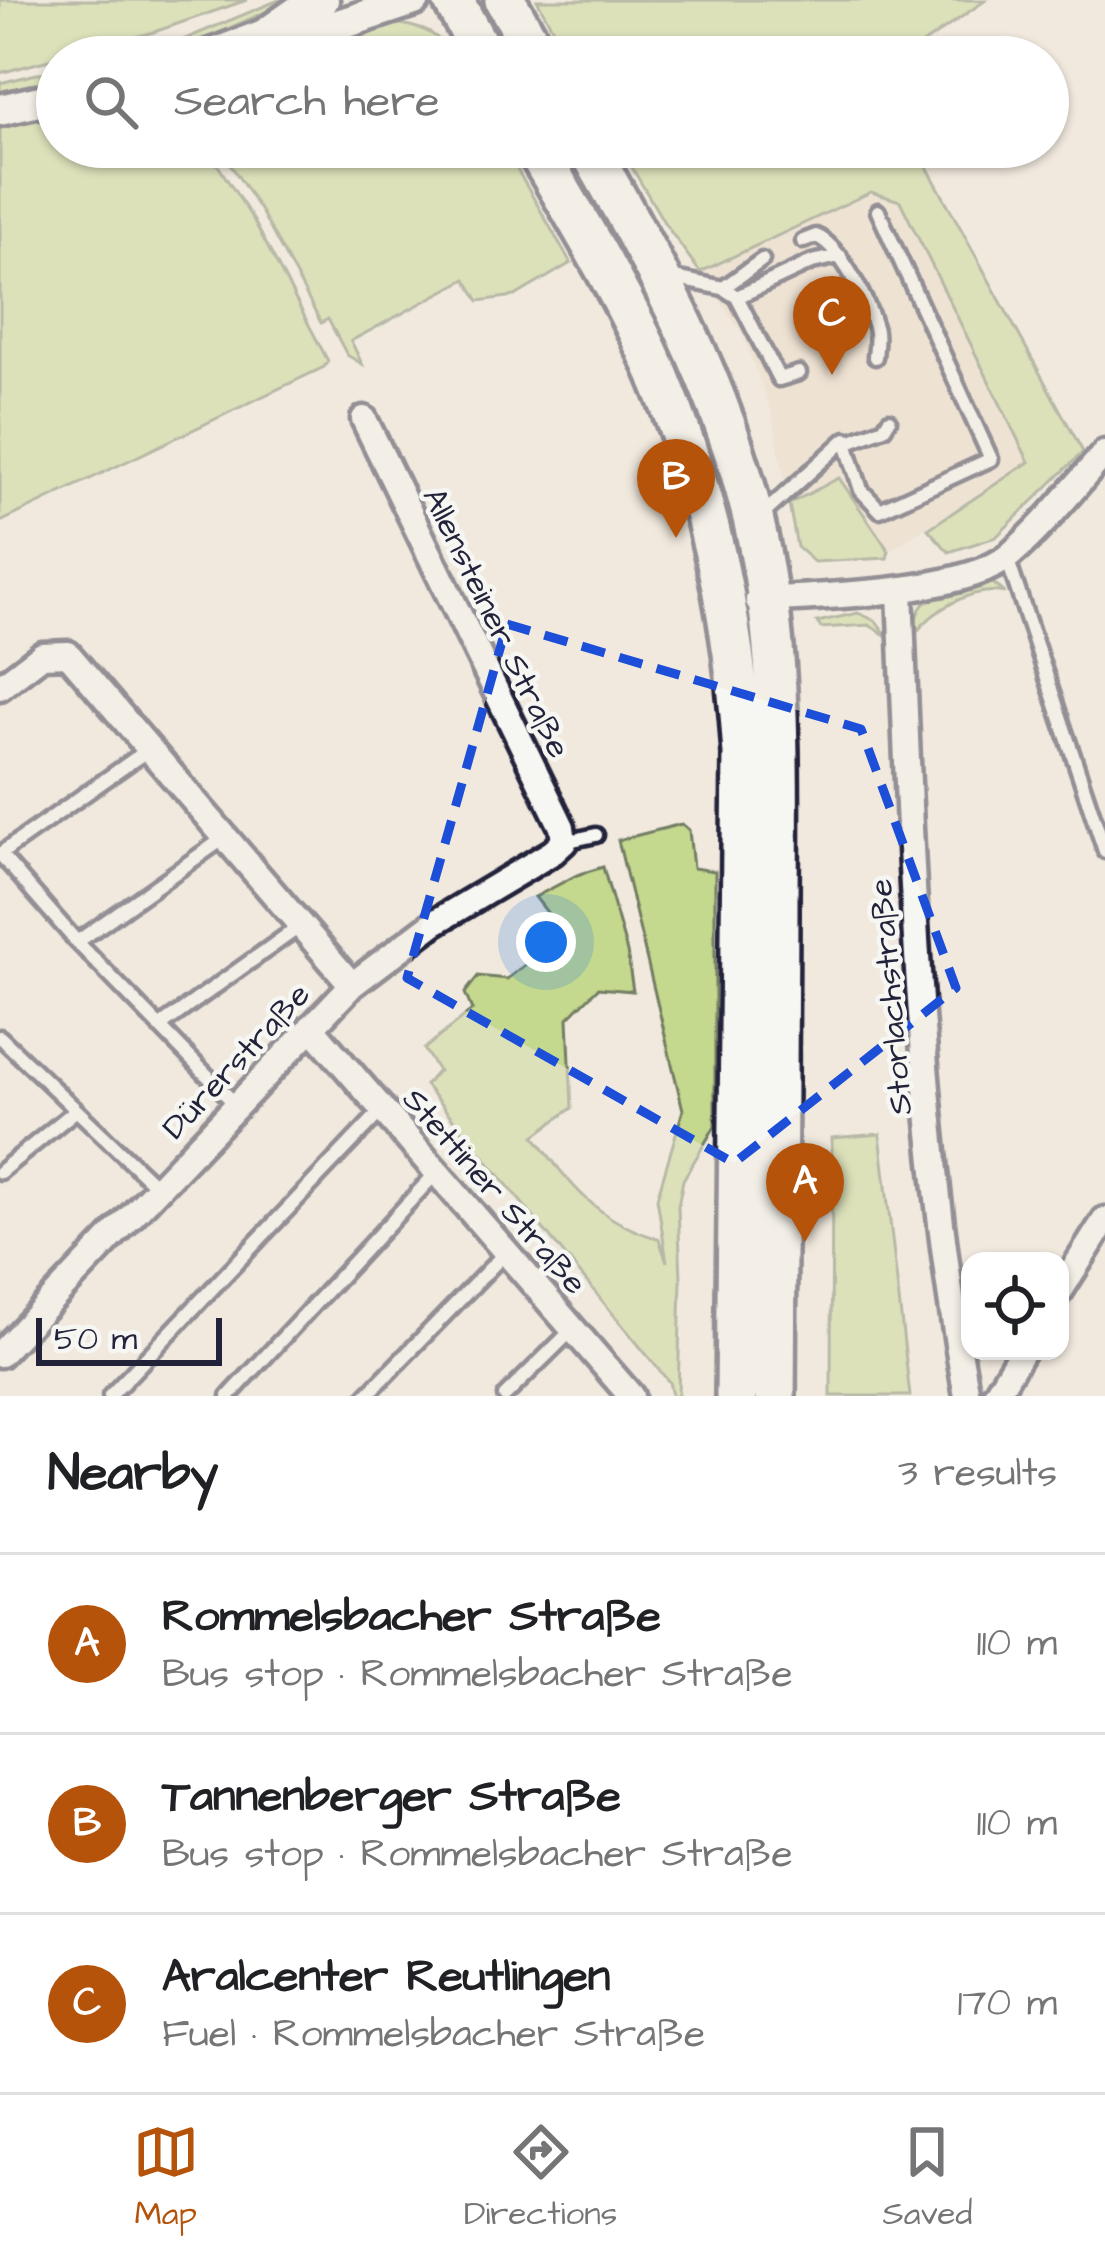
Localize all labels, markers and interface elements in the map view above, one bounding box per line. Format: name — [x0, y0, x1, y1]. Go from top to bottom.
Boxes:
search box — [36, 36, 1069, 168]
icon: search — [78, 69, 144, 135]
text: Search here — [174, 71, 440, 133]
pin: C — [793, 276, 871, 375]
pin: B — [637, 439, 715, 538]
street label: Allensteiner Straße — [411, 480, 582, 766]
street label: Storlachstraße — [858, 877, 924, 1117]
your location — [516, 912, 576, 972]
street label: Dürerstraße — [152, 973, 321, 1150]
street label: Stettiner Straße — [392, 1078, 597, 1305]
pin: A — [766, 1143, 844, 1242]
map controls — [961, 1252, 1069, 1360]
button: locate — [961, 1252, 1069, 1360]
scale bar — [36, 1312, 222, 1365]
text: 50 m — [54, 1316, 137, 1362]
text: Nearby — [48, 1439, 218, 1510]
text: 3 results — [898, 1447, 1057, 1501]
text: Rommelsbacher Straße — [162, 1586, 661, 1648]
text: A — [75, 1617, 99, 1671]
text: 110 m — [976, 1617, 1057, 1671]
text: Bus stop · Rommelsbacher Straße — [162, 1648, 793, 1702]
text: Tannenberger Straße — [162, 1766, 621, 1828]
text: B — [73, 1797, 101, 1851]
text: 110 m — [976, 1797, 1057, 1851]
text: Bus stop · Rommelsbacher Straße — [162, 1828, 793, 1882]
text: Aralcenter Reutlingen — [162, 1946, 610, 2008]
text: C — [73, 1977, 101, 2031]
text: 170 m — [957, 1977, 1057, 2031]
text: Fuel · Rommelsbacher Straße — [162, 2008, 705, 2062]
tab: Map — [133, 2119, 199, 2237]
tab: Directions — [464, 2119, 617, 2237]
tab: Saved — [882, 2119, 972, 2237]

